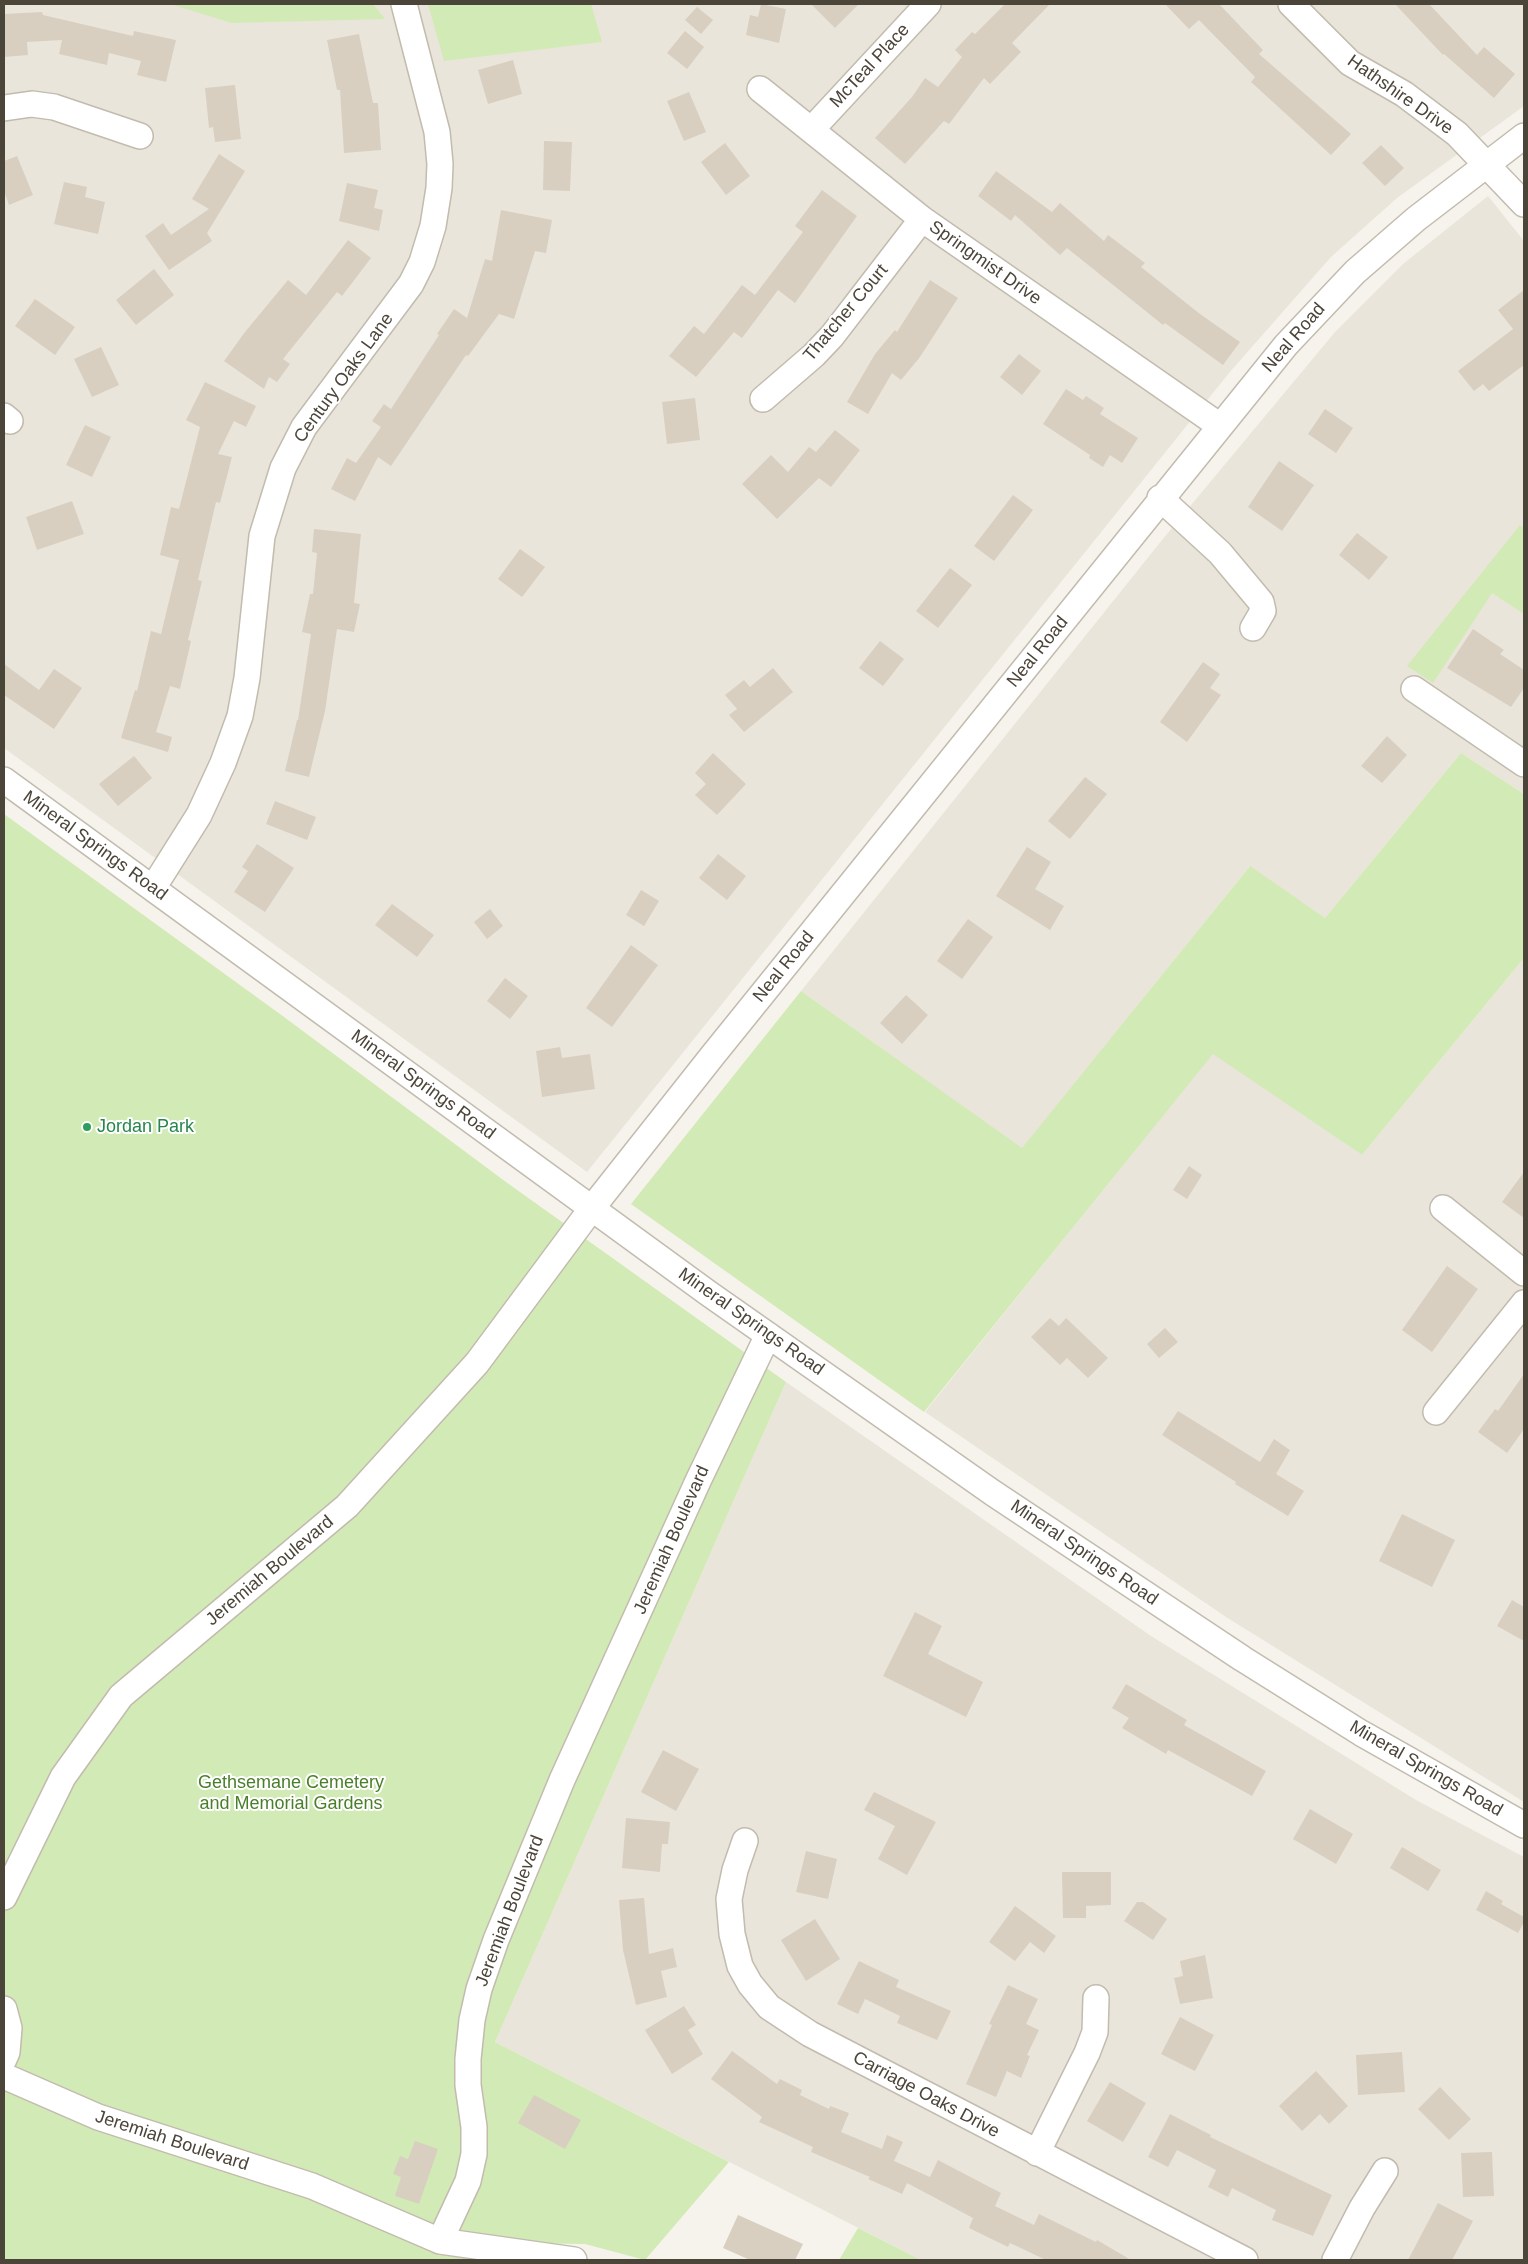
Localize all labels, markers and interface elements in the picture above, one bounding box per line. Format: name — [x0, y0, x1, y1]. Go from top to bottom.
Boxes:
street label: McTeal Place — [826, 19, 914, 113]
street label: Hathshire Drive — [1343, 51, 1457, 139]
street label: Springmist Drive — [925, 216, 1045, 310]
street label: Thatcher Court — [799, 260, 893, 366]
street label: Neal Road — [1258, 299, 1330, 377]
street label: Century Oaks Lane — [290, 309, 398, 447]
street label: Neal Road — [1003, 612, 1073, 692]
street label: Mineral Springs Road — [19, 786, 171, 906]
street label: Neal Road — [749, 927, 819, 1007]
street label: Mineral Springs Road — [347, 1025, 499, 1145]
place label: Jordan Park — [97, 1116, 194, 1138]
marker: Jordan Park — [81, 1121, 93, 1133]
street label: Mineral Springs Road — [674, 1264, 828, 1380]
street label: Jeremiah Boulevard — [630, 1462, 714, 1618]
street label: Mineral Springs Road — [1006, 1496, 1162, 1610]
street label: Jeremiah Boulevard — [202, 1511, 338, 1631]
street label: Mineral Springs Road — [1346, 1716, 1506, 1822]
park label: Gethsemane Cemetery and Memorial Gardens — [198, 1772, 384, 1815]
street label: Jeremiah Boulevard — [471, 1832, 549, 1990]
street label: Carriage Oaks Drive — [849, 2047, 1003, 2143]
street label: Jeremiah Boulevard — [93, 2106, 251, 2176]

